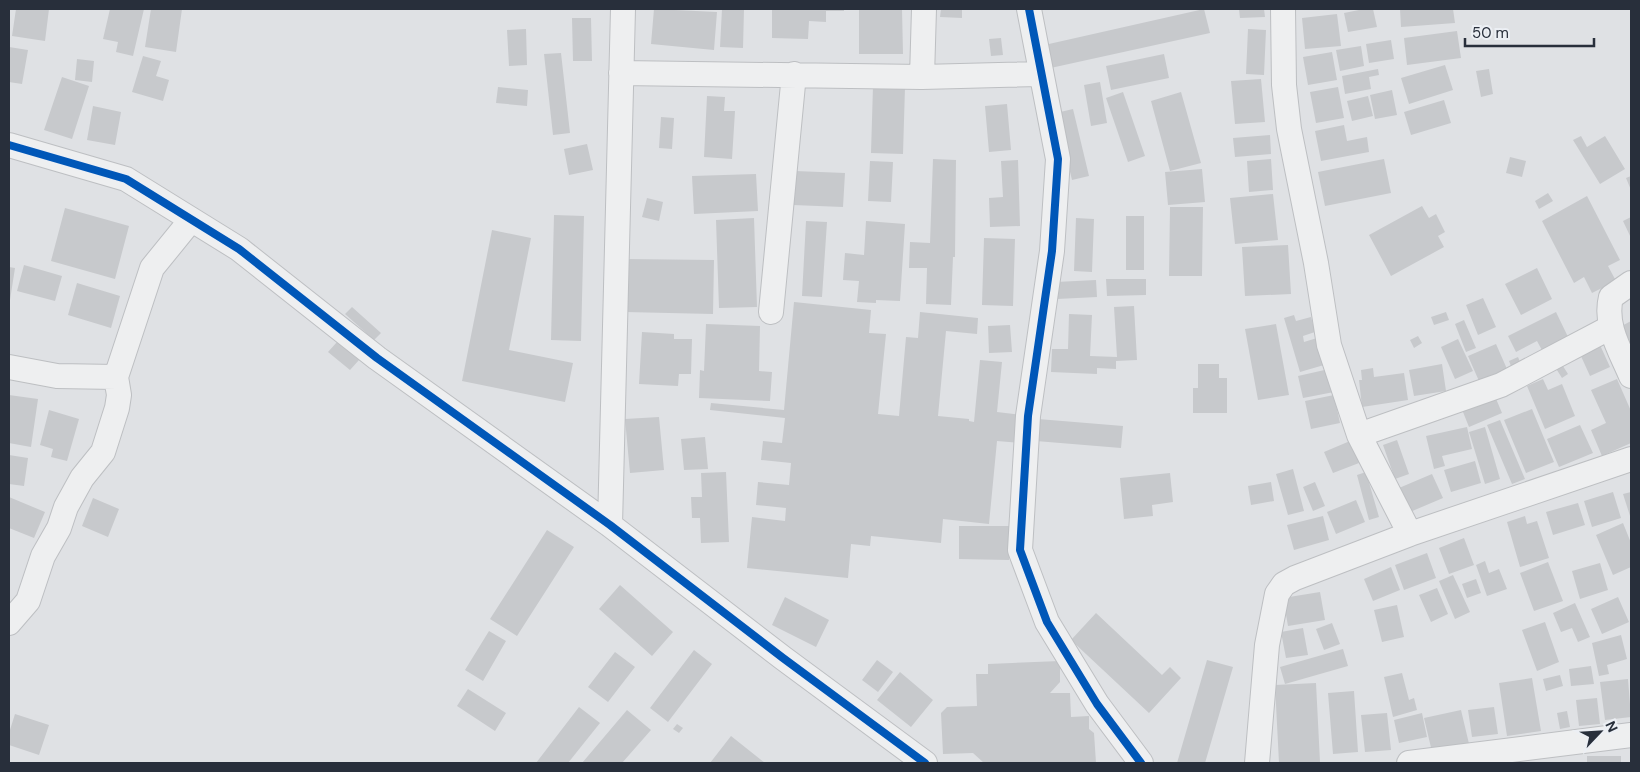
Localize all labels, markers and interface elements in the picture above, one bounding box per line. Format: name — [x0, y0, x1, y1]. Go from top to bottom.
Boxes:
scale bar — [1465, 15, 1594, 47]
text: 50 m — [1472, 23, 1509, 43]
north arrow — [1575, 707, 1625, 757]
text: N — [1601, 718, 1622, 735]

